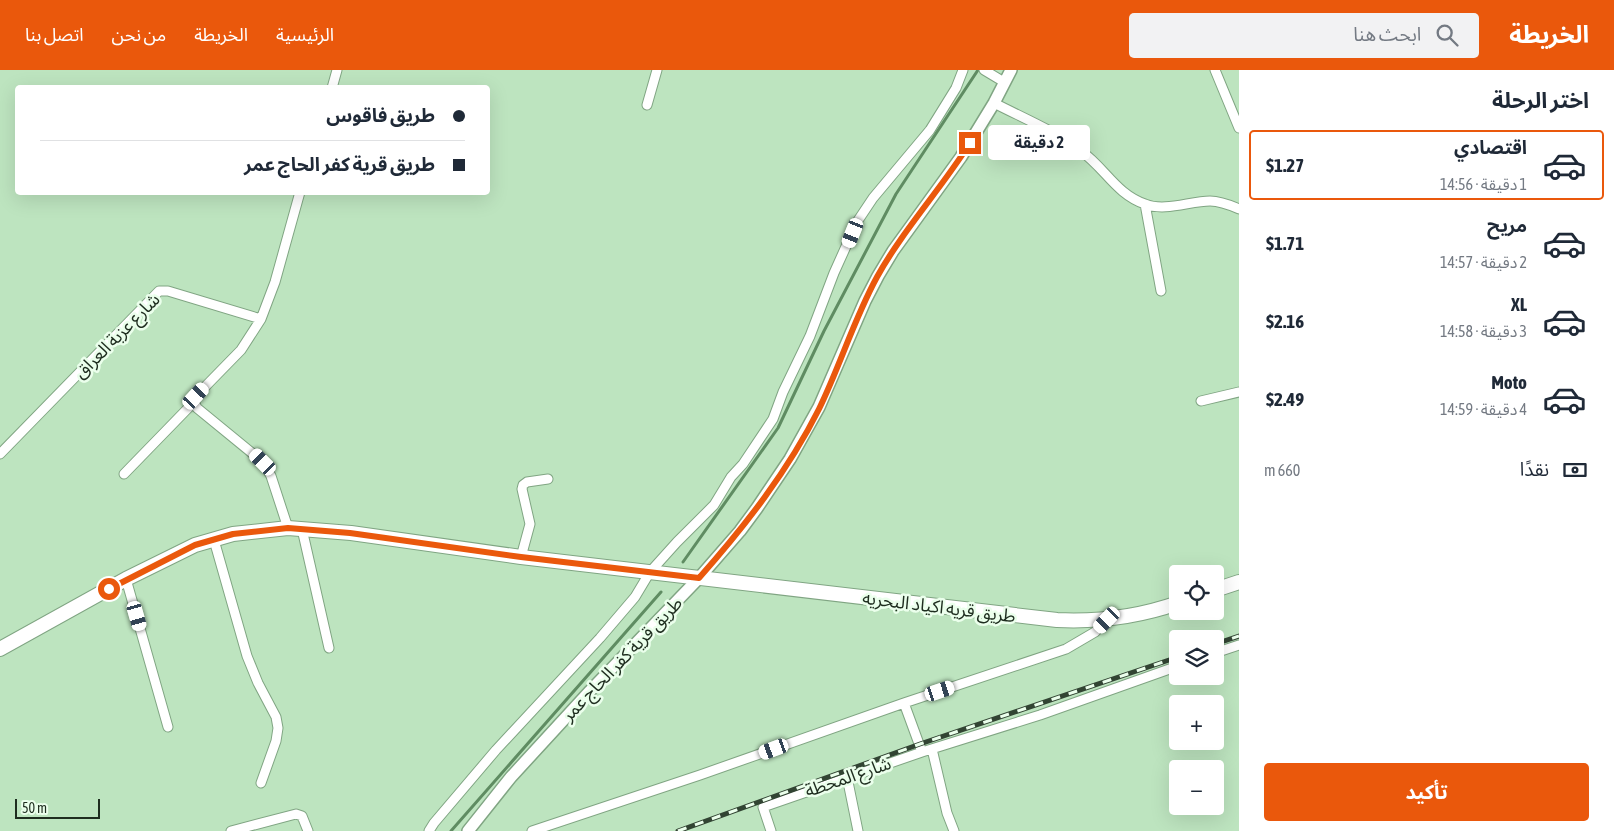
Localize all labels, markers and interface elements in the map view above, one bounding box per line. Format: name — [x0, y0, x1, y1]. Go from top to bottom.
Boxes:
search box — [1129, 13, 1479, 58]
icon: search — [1433, 21, 1461, 49]
text: الخريطة — [1509, 21, 1589, 48]
text: ابحث هنا — [1353, 23, 1421, 45]
text: اتصل بنا — [25, 24, 84, 45]
text: من نحن — [112, 24, 166, 45]
text: الخريطة — [194, 24, 248, 45]
text: الرئيسية — [276, 24, 334, 45]
text: اختر الرحلة — [1492, 87, 1589, 113]
text: طريق فاقوس — [326, 104, 435, 126]
callout: 2 دقيقة — [988, 126, 1090, 160]
route end — [959, 132, 981, 154]
text: 2 دقيقة — [1014, 133, 1064, 151]
text: اقتصادي — [1454, 136, 1527, 158]
icon: car — [1542, 143, 1587, 188]
text: طريق قرية كفر الحاج عمر — [244, 153, 435, 175]
text: $1.27 — [1266, 154, 1304, 176]
text: 1 دقيقة · 14:56 — [1440, 175, 1527, 193]
text: مريح — [1487, 214, 1527, 236]
car — [840, 216, 865, 250]
icon: car — [1542, 221, 1587, 266]
text: $1.71 — [1266, 232, 1304, 254]
text: 2 دقيقة · 14:57 — [1440, 253, 1527, 271]
street label: شارع عزبة العراق — [69, 288, 167, 386]
text: XL — [1511, 293, 1527, 315]
icon: car — [1542, 299, 1587, 344]
text: $2.16 — [1266, 310, 1304, 332]
text: 3 دقيقة · 14:58 — [1440, 322, 1527, 340]
text: Moto — [1491, 371, 1527, 393]
icon: car — [1542, 377, 1587, 422]
car — [180, 380, 211, 412]
text: $2.49 — [1266, 388, 1304, 410]
text: 4 دقيقة · 14:59 — [1440, 400, 1527, 418]
car — [247, 446, 278, 478]
icon: cash — [1561, 456, 1589, 484]
text: نقدًا — [1520, 458, 1549, 480]
text: 660 m — [1264, 461, 1300, 479]
map controls — [1169, 565, 1224, 815]
button: locate — [1169, 565, 1224, 620]
route start — [98, 578, 120, 600]
street label: طريق قريه اكياد البحريه — [861, 587, 1017, 627]
street label: طريق قرية كفر الحاج عمر — [556, 592, 689, 728]
car — [125, 600, 148, 632]
car — [1091, 604, 1122, 636]
button: layers — [1169, 630, 1224, 685]
car — [923, 679, 956, 703]
button: + — [1169, 695, 1224, 750]
car — [757, 737, 790, 761]
street label: شارع المحطة — [802, 752, 895, 805]
button: − — [1169, 760, 1224, 815]
button: تأكيد — [1264, 763, 1589, 821]
scale bar — [15, 796, 100, 819]
text: 50 m — [22, 800, 47, 816]

